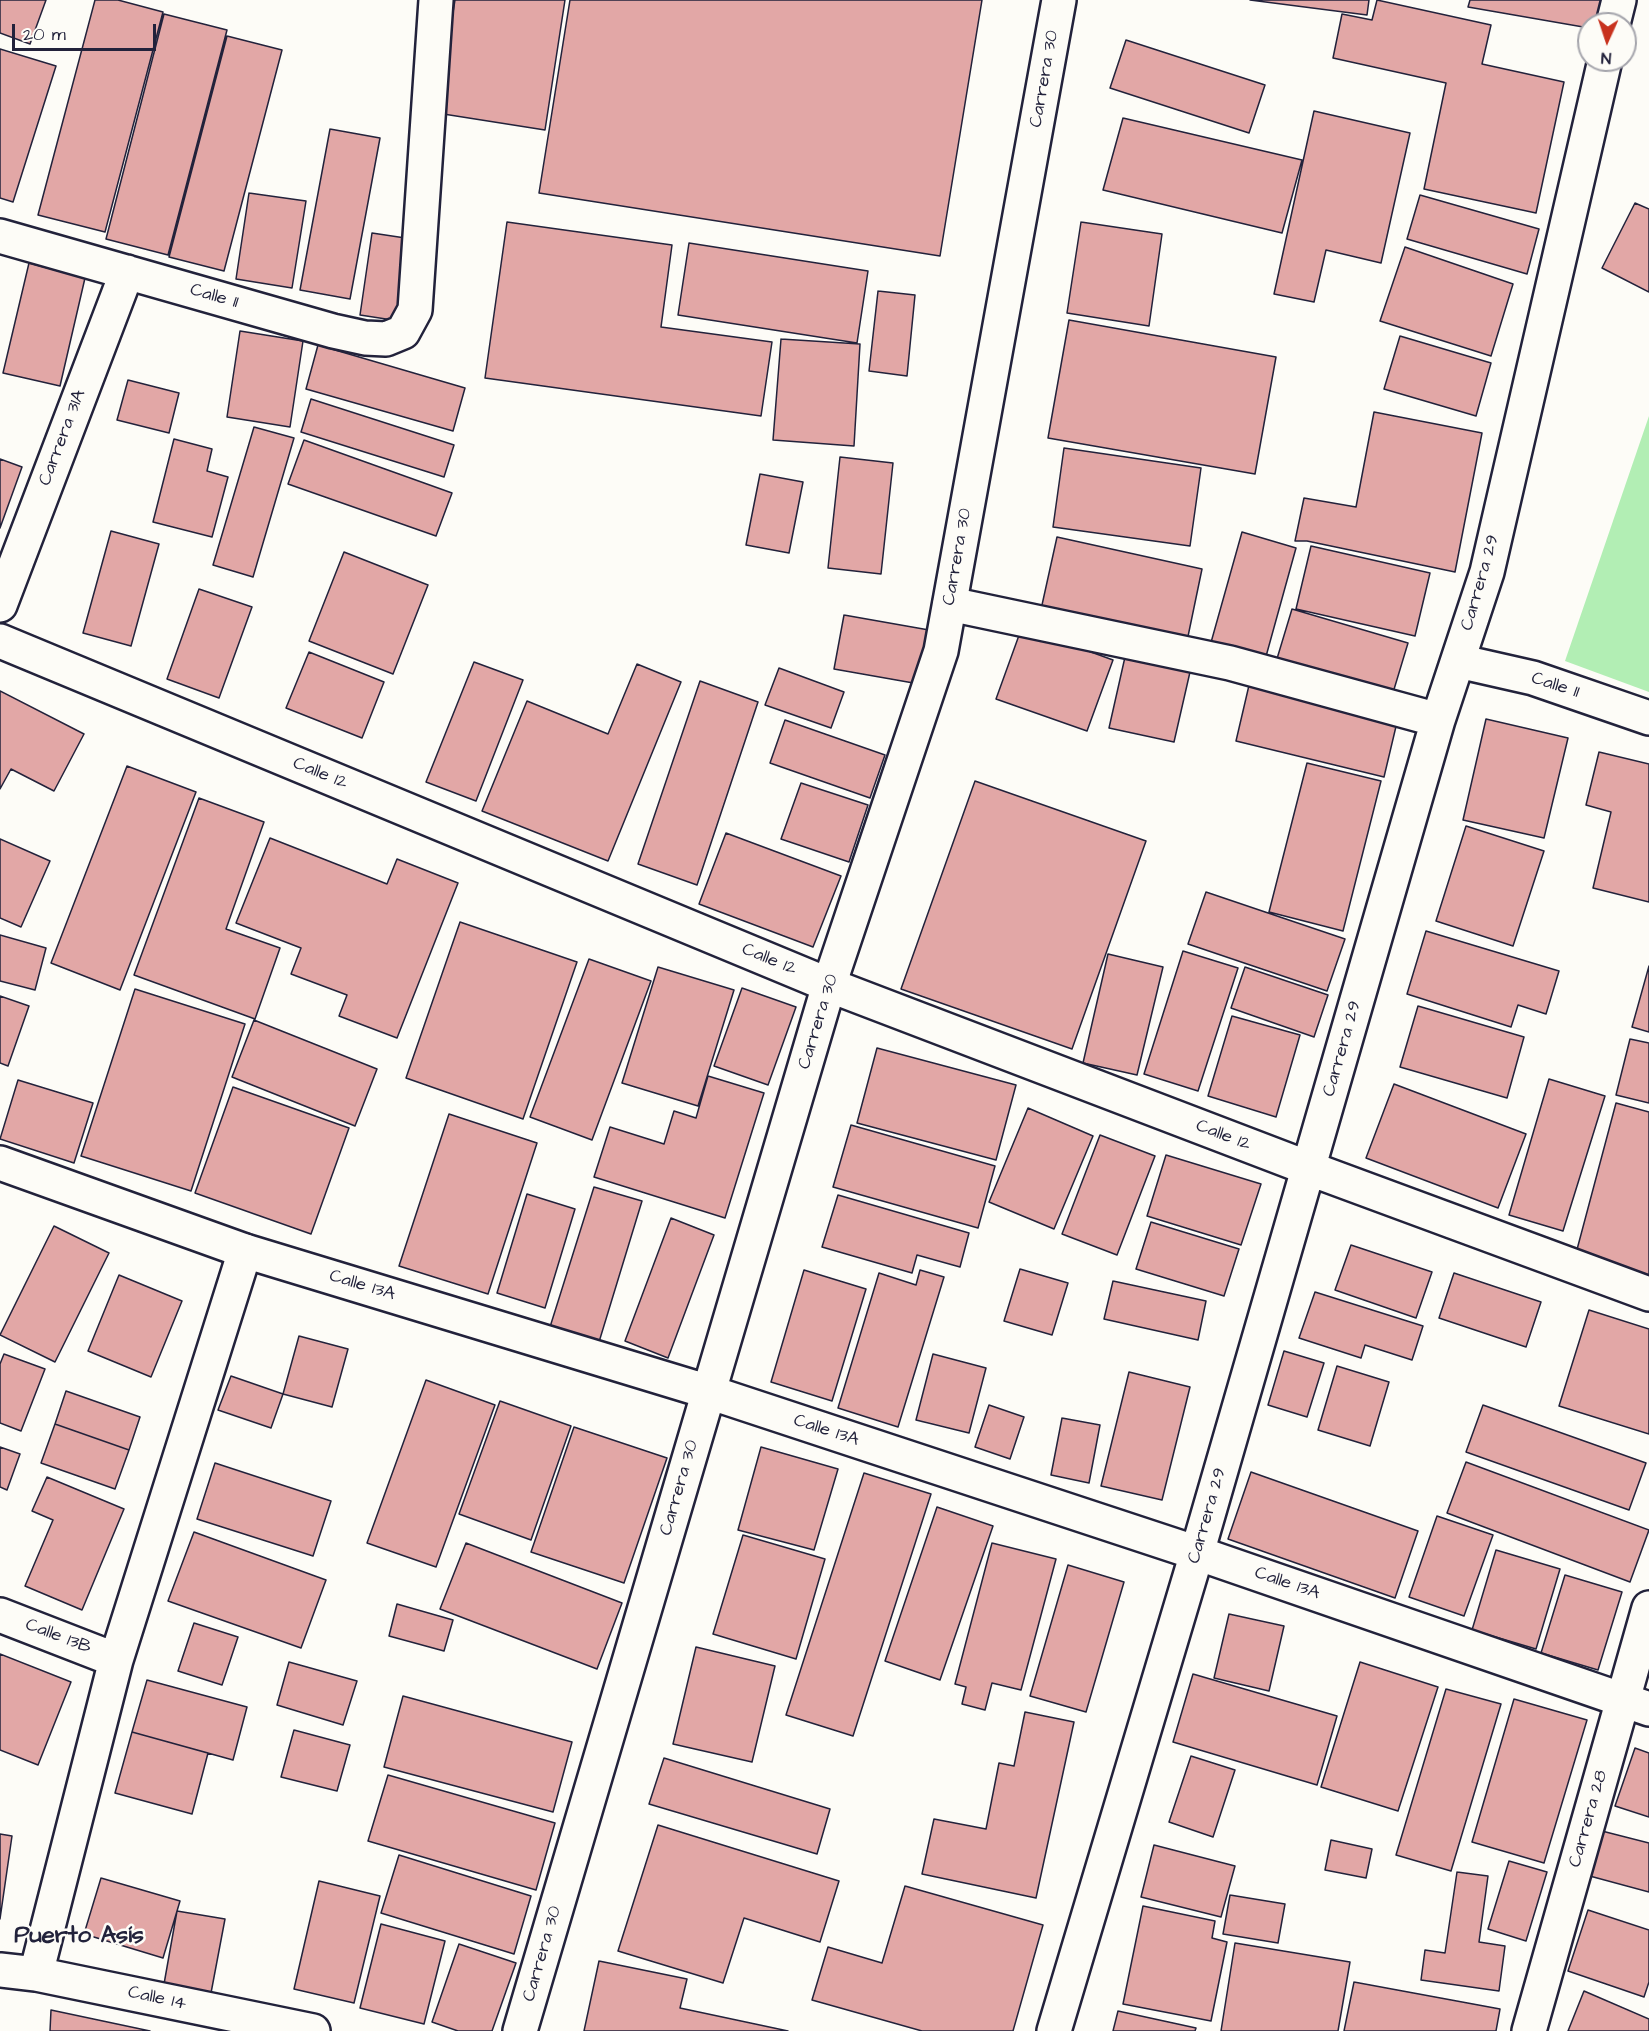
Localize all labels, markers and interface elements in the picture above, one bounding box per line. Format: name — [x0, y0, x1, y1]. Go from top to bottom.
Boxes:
scale bar — [15, 12, 159, 50]
north arrow — [1577, 12, 1637, 72]
text: 20 m — [23, 22, 66, 47]
street label: Carrera 30 — [1026, 29, 1064, 129]
text: N — [1601, 47, 1612, 69]
street label: Calle 11 — [187, 280, 241, 314]
street label: Carrera 31A — [35, 387, 91, 489]
street label: Carrera 30 — [939, 507, 977, 607]
street label: Carrera 29 — [1457, 533, 1505, 633]
street label: Calle 11 — [1528, 668, 1582, 704]
street label: Calle 12 — [289, 753, 351, 795]
street label: Calle 12 — [738, 939, 800, 981]
street label: Carrera 30 — [794, 972, 844, 1072]
street label: Carrera 29 — [1319, 999, 1367, 1099]
street label: Calle 12 — [1192, 1116, 1254, 1156]
street label: Calle 13A — [327, 1266, 397, 1306]
street label: Calle 13A — [791, 1410, 861, 1452]
street label: Carrera 30 — [656, 1438, 704, 1538]
street label: Carrera 29 — [1184, 1466, 1232, 1566]
street label: Calle 13A — [1252, 1563, 1322, 1605]
street label: Calle 13B — [22, 1615, 94, 1659]
street label: Carrera 28 — [1565, 1768, 1613, 1870]
street label: Carrera 30 — [519, 1904, 567, 2004]
district label: Puerto Asís — [14, 1923, 144, 1951]
street label: Calle 14 — [126, 1982, 188, 2016]

